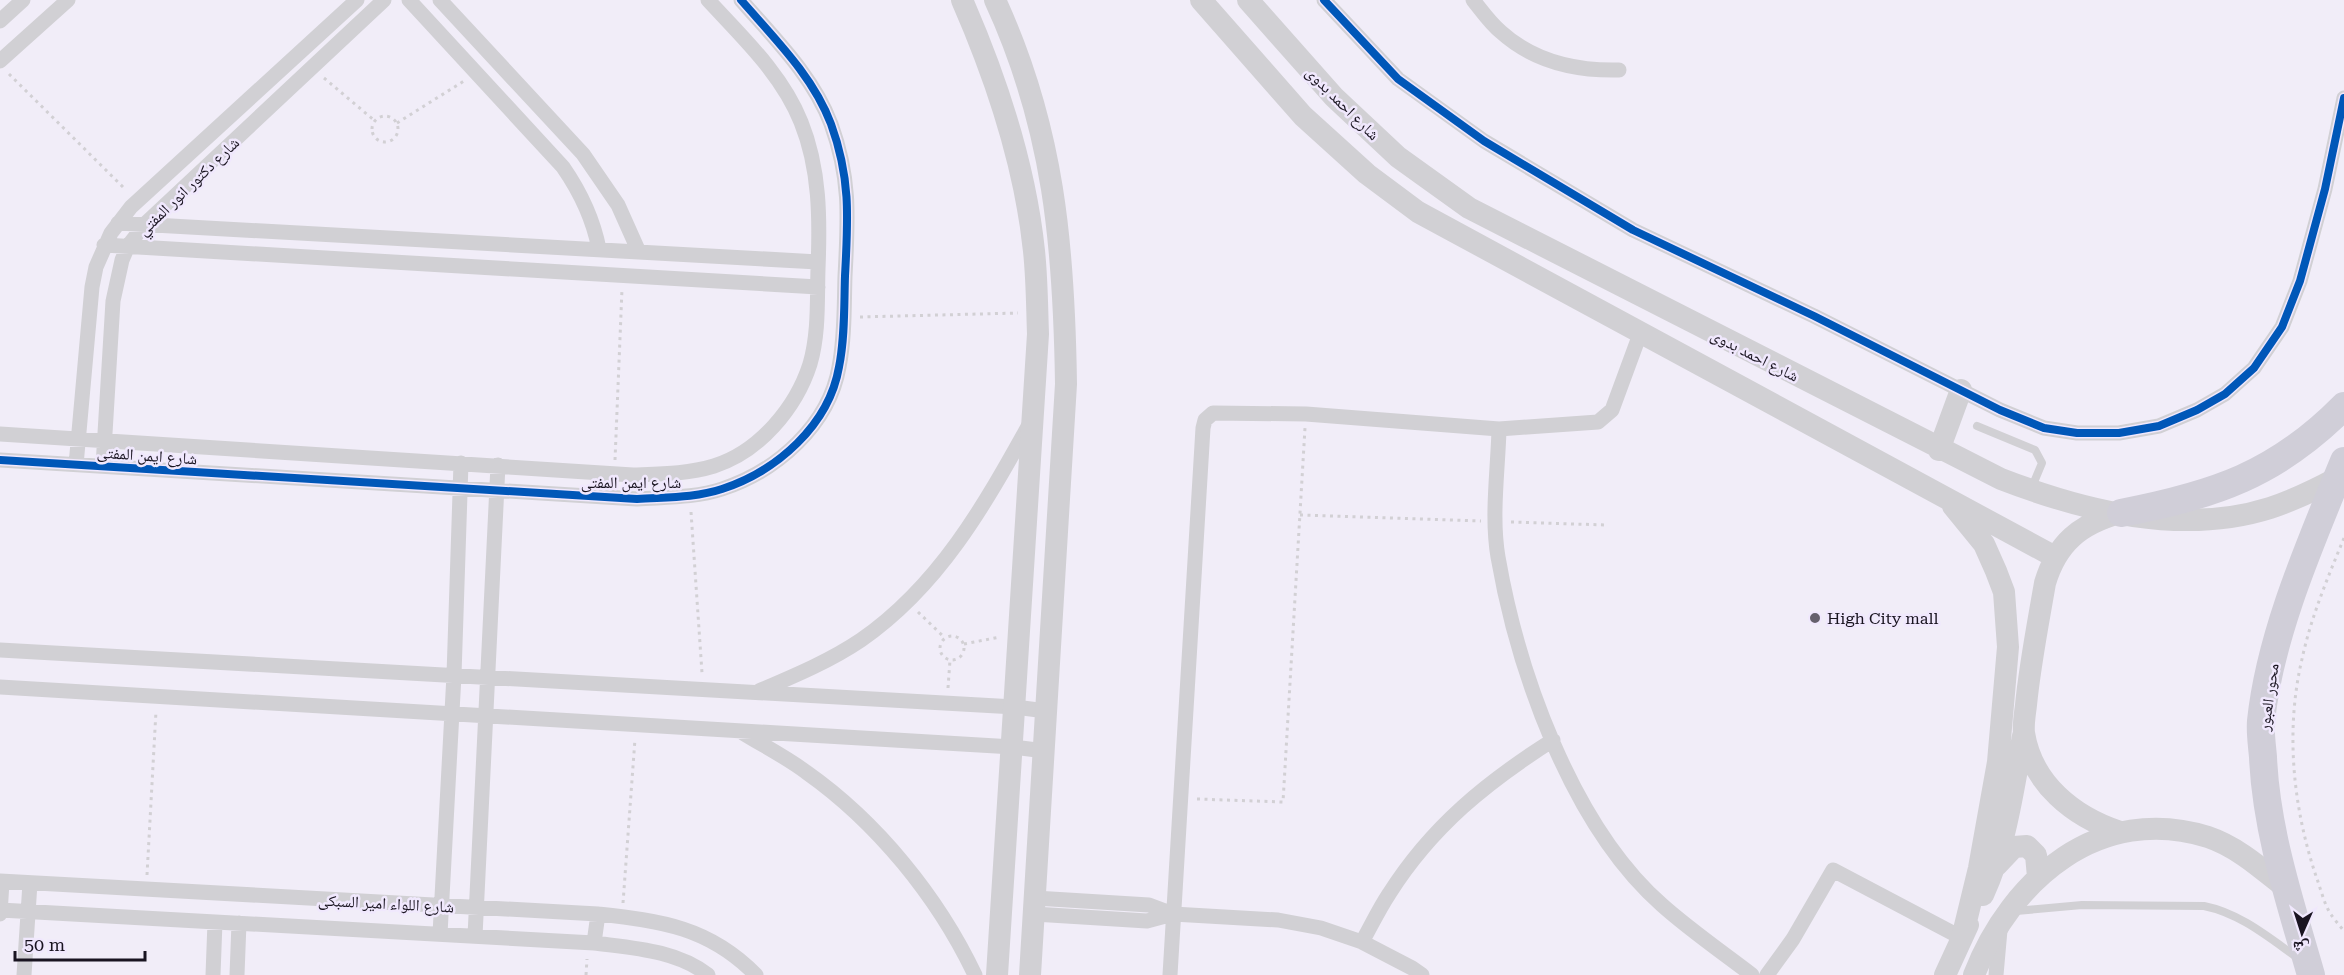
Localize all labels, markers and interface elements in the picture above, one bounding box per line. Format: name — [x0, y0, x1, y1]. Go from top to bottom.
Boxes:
street label: شارع احمد بدوى — [1301, 63, 1383, 145]
street label: شارع دكتور انور المفتي — [134, 133, 245, 242]
street label: شارع احمد بدوى — [1707, 325, 1802, 387]
street label: شارع ايمن المفتى — [96, 443, 198, 469]
street label: شارع ايمن المفتى — [581, 473, 681, 493]
place label: High City mall — [1827, 609, 1938, 628]
marker: High City mall — [1808, 611, 1822, 625]
street label: محور العبور — [2254, 662, 2283, 733]
street label: شارع اللواء امير السبكى — [317, 890, 454, 918]
north arrow — [2272, 903, 2332, 963]
scale bar — [15, 924, 146, 962]
text: 50 m — [24, 934, 65, 955]
text: ش — [2292, 938, 2310, 957]

